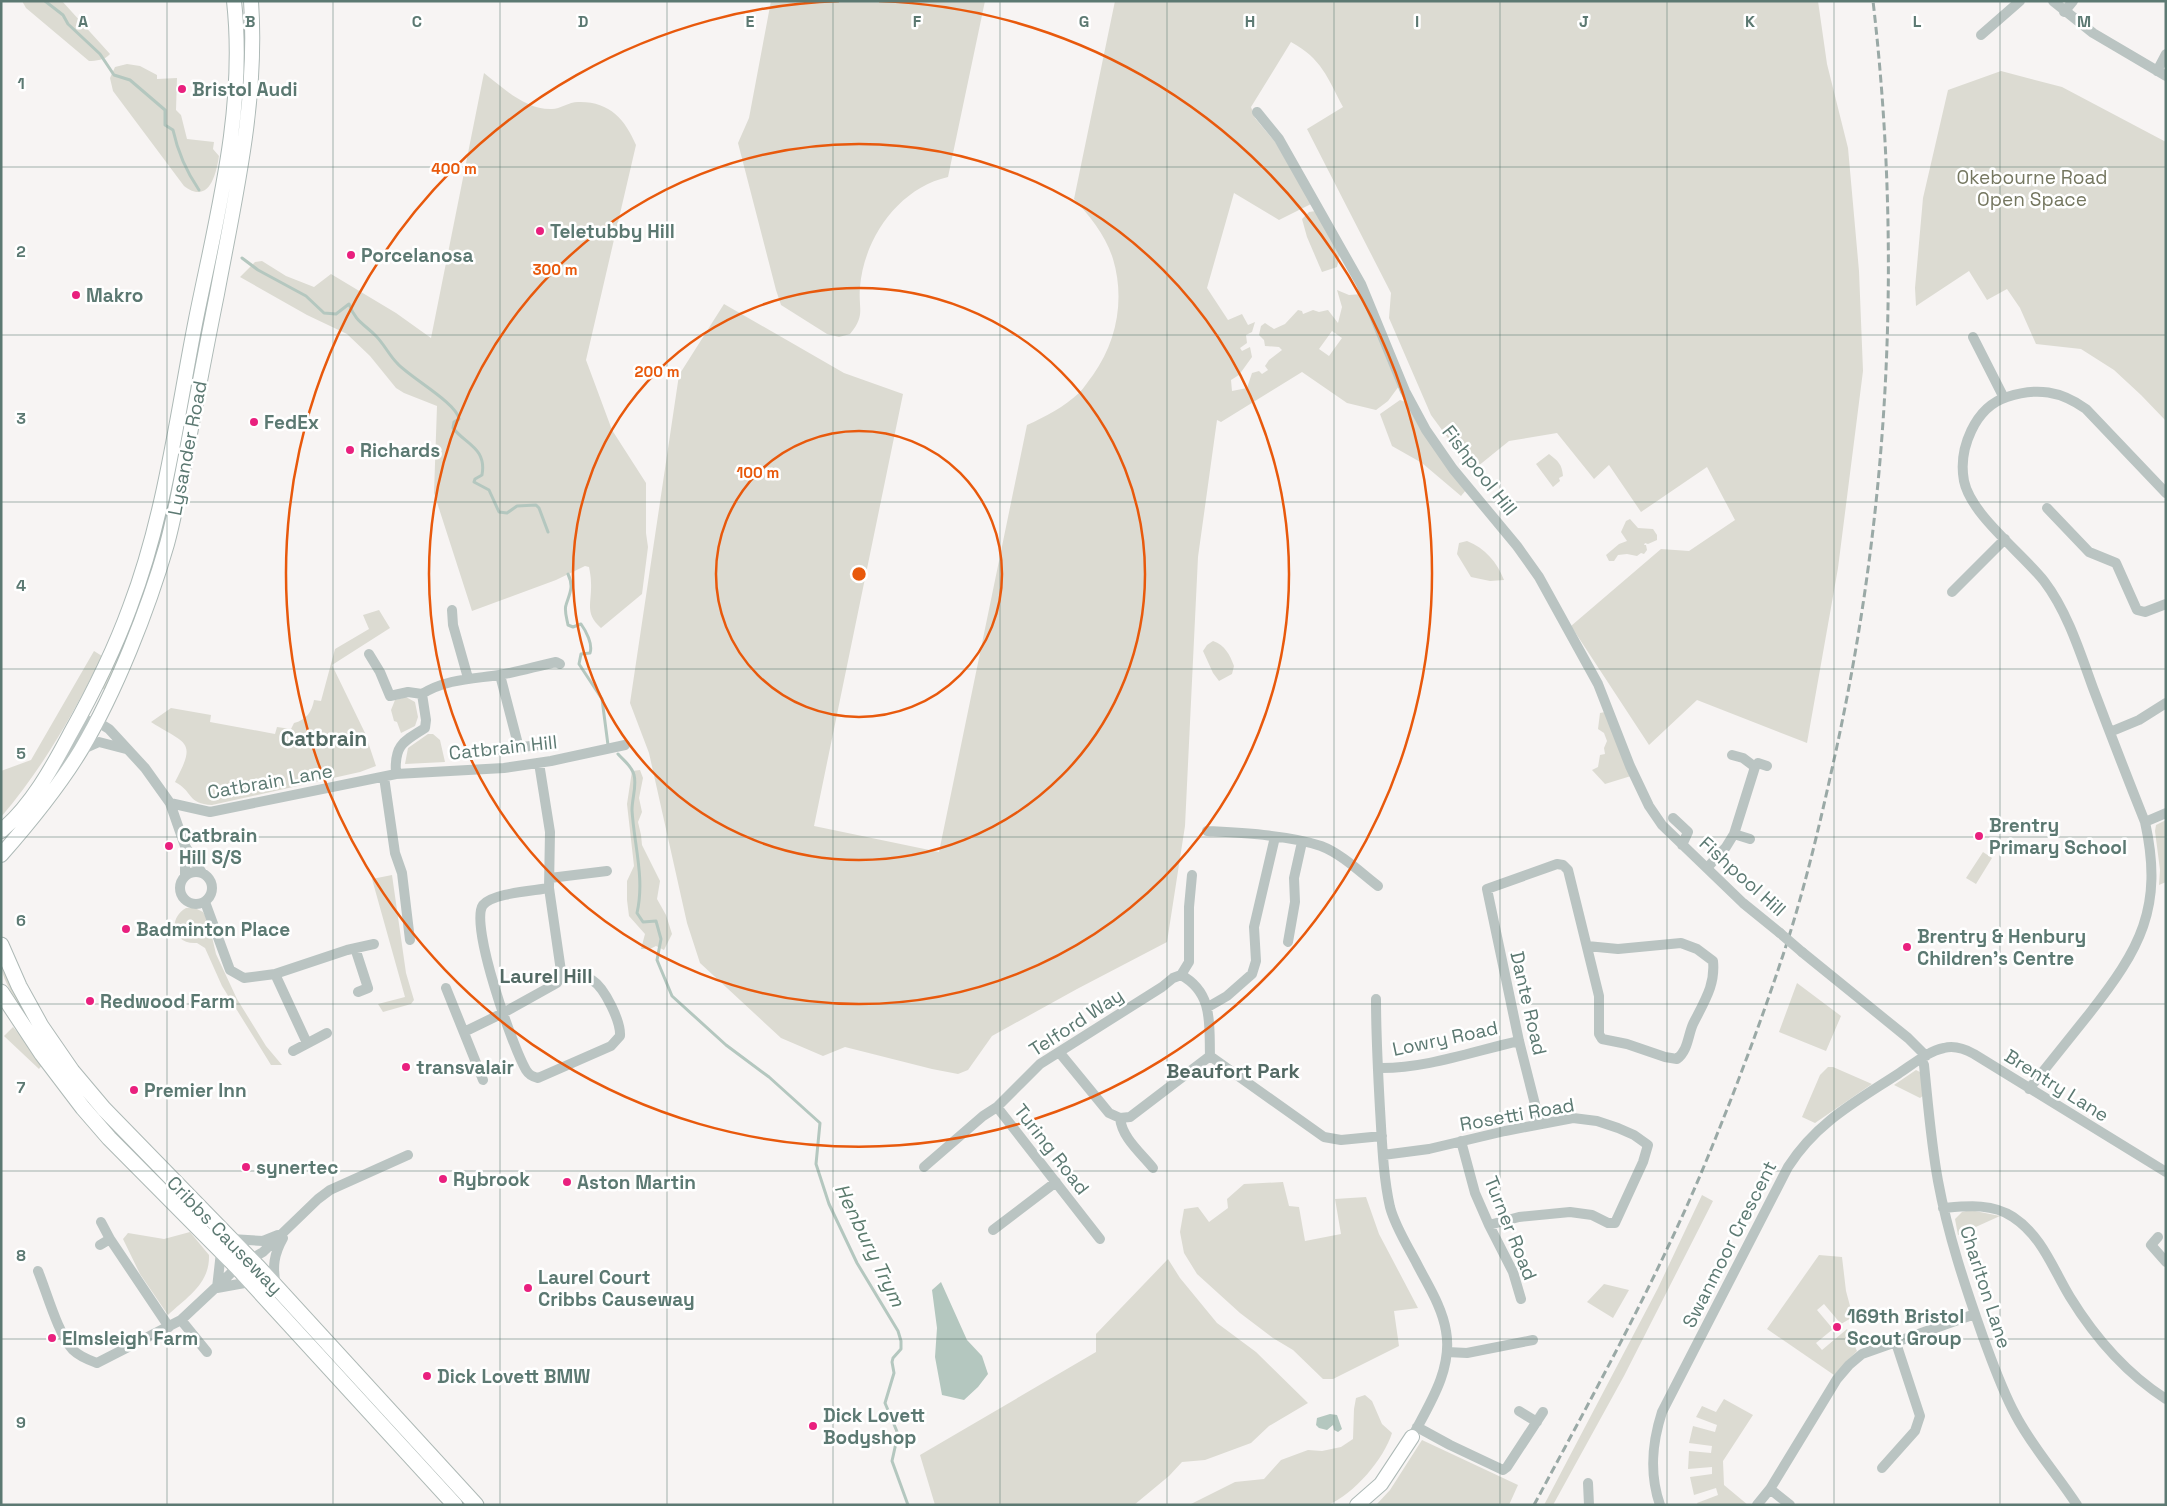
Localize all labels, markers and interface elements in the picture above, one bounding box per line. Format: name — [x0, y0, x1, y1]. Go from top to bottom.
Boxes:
text: A — [78, 11, 88, 32]
text: B — [245, 11, 255, 32]
text: C — [412, 11, 422, 32]
text: D — [578, 11, 588, 32]
text: E — [746, 11, 755, 32]
text: F — [913, 11, 922, 32]
text: G — [1079, 11, 1089, 32]
text: H — [1245, 11, 1255, 32]
text: I — [1415, 11, 1419, 32]
text: J — [1579, 11, 1589, 32]
text: K — [1745, 11, 1755, 32]
text: L — [1913, 11, 1922, 32]
text: M — [2077, 11, 2091, 32]
text: 1 — [17, 73, 25, 94]
place label: Bristol Audi — [192, 77, 298, 102]
marker: Bristol Audi — [176, 83, 188, 95]
text: 400 m — [431, 159, 477, 178]
park label: Okebourne Road Open Space — [1957, 165, 2107, 212]
place label: Teletubby Hill — [550, 219, 675, 244]
marker: Teletubby Hill — [534, 225, 546, 237]
text: 2 — [16, 241, 26, 262]
place label: Porcelanosa — [361, 243, 473, 268]
marker: Porcelanosa — [345, 249, 357, 261]
text: 300 m — [532, 260, 578, 279]
place label: Makro — [86, 283, 143, 308]
marker: Makro — [70, 289, 82, 301]
text: 200 m — [635, 362, 679, 381]
street label: Lysander Road — [162, 379, 213, 518]
text: 3 — [16, 408, 26, 429]
place label: FedEx — [264, 410, 319, 435]
marker: FedEx — [248, 416, 260, 428]
street label: Fishpool Hill — [1436, 420, 1523, 521]
place label: Richards — [360, 438, 440, 463]
marker: Richards — [344, 444, 356, 456]
text: 100 m — [737, 463, 779, 482]
centre of rings — [850, 565, 868, 583]
text: 4 — [16, 575, 26, 596]
district label: Catbrain — [281, 725, 367, 752]
street label: Catbrain Hill — [448, 729, 559, 766]
text: 5 — [16, 743, 26, 764]
street label: Catbrain Lane — [206, 758, 335, 805]
place label: Brentry Primary School — [1989, 813, 2127, 860]
place label: Catbrain Hill S/S — [179, 823, 257, 870]
marker: Brentry Primary School — [1973, 830, 1985, 842]
street label: Fishpool Hill — [1694, 831, 1791, 922]
marker: Catbrain Hill S/S — [163, 840, 175, 852]
text: 6 — [16, 910, 26, 931]
place label: Badminton Place — [136, 917, 290, 942]
marker: Badminton Place — [120, 923, 132, 935]
place label: Brentry & Henbury Children's Centre — [1917, 924, 2086, 971]
marker: Brentry & Henbury Children's Centre — [1901, 941, 1913, 953]
street label: Dante Road — [1504, 949, 1553, 1058]
district label: Laurel Hill — [499, 963, 593, 989]
street label: Telford Way — [1024, 983, 1128, 1062]
place label: Redwood Farm — [100, 989, 235, 1014]
marker: Redwood Farm — [84, 995, 96, 1007]
street label: Lowry Road — [1390, 1015, 1500, 1062]
street label: Brentry Lane — [2000, 1043, 2114, 1127]
place label: transvalair — [416, 1055, 514, 1080]
district label: Beaufort Park — [1166, 1058, 1300, 1084]
marker: transvalair — [400, 1061, 412, 1073]
text: 7 — [17, 1077, 26, 1098]
place label: Premier Inn — [144, 1078, 247, 1103]
marker: Premier Inn — [128, 1084, 140, 1096]
street label: Rosetti Road — [1458, 1092, 1576, 1137]
street label: Turing Road — [1008, 1099, 1095, 1200]
place label: synertec — [256, 1155, 338, 1180]
street label: Swanmoor Crescent — [1677, 1157, 1782, 1332]
marker: synertec — [240, 1161, 252, 1173]
place label: Rybrook — [453, 1167, 530, 1192]
street label: Cribbs Causeway — [161, 1170, 288, 1300]
place label: Aston Martin — [577, 1170, 696, 1195]
street label: Turner Road — [1478, 1172, 1543, 1284]
marker: Rybrook — [437, 1173, 449, 1185]
marker: Aston Martin — [561, 1176, 573, 1188]
water label: Henbury Trym — [829, 1179, 911, 1312]
street label: Charlton Lane — [1954, 1223, 2017, 1352]
text: 8 — [16, 1245, 26, 1266]
place label: Laurel Court Cribbs Causeway — [538, 1265, 695, 1312]
marker: Laurel Court Cribbs Causeway — [522, 1282, 534, 1294]
place label: 169th Bristol Scout Group — [1847, 1304, 1964, 1351]
marker: 169th Bristol Scout Group — [1831, 1321, 1843, 1333]
place label: Elmsleigh Farm — [62, 1326, 198, 1351]
marker: Elmsleigh Farm — [46, 1332, 58, 1344]
place label: Dick Lovett BMW — [437, 1364, 590, 1389]
marker: Dick Lovett BMW — [421, 1370, 433, 1382]
place label: Dick Lovett Bodyshop — [823, 1403, 925, 1450]
text: 9 — [16, 1412, 26, 1433]
marker: Dick Lovett Bodyshop — [807, 1420, 819, 1432]

